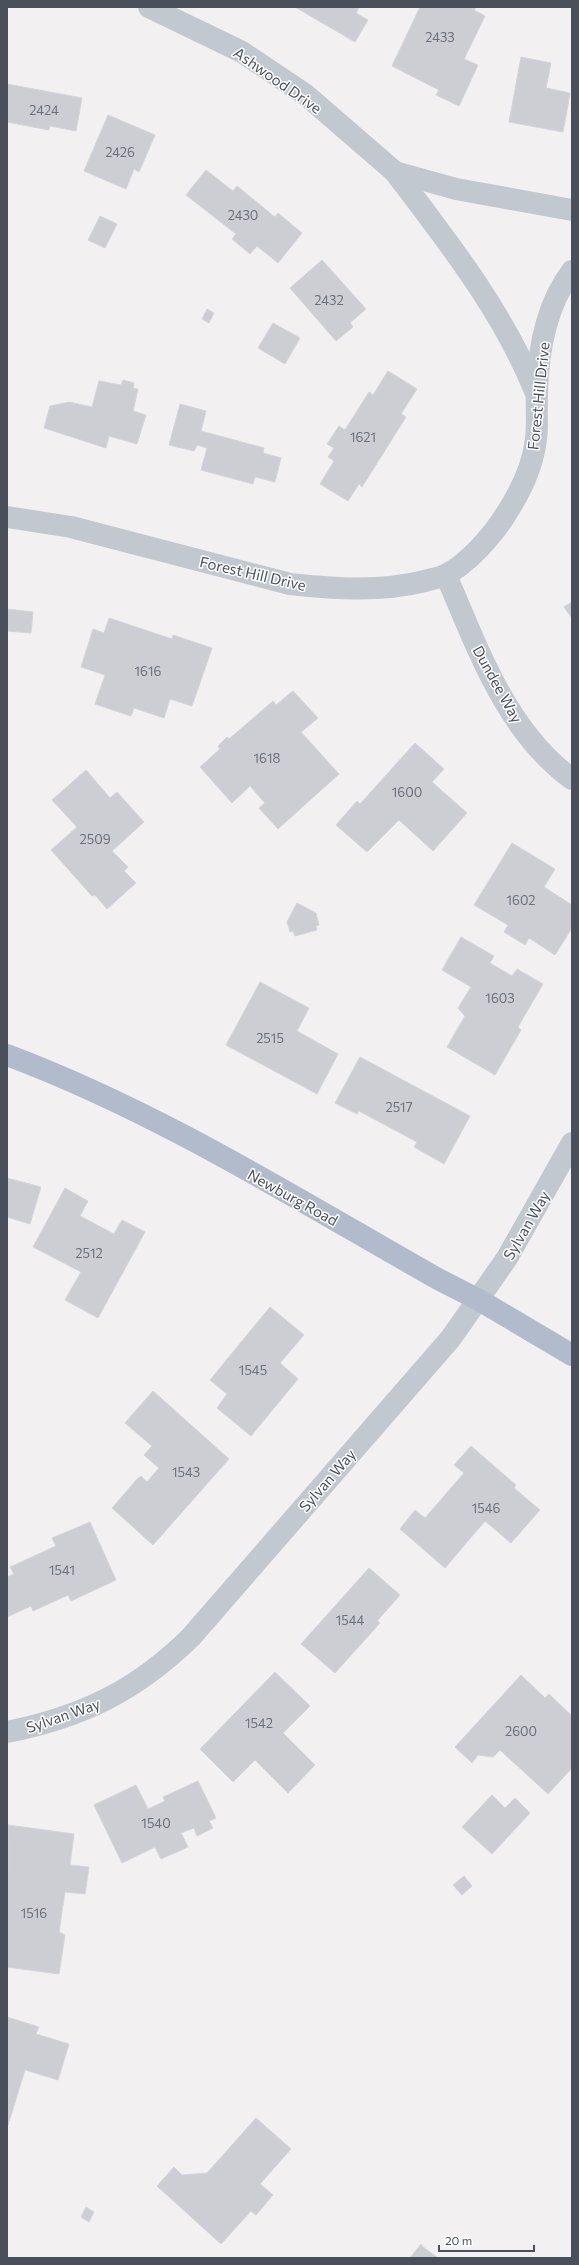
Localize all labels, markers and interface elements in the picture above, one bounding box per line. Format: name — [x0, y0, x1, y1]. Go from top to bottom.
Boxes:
house number: 2433 — [425, 29, 455, 45]
street label: Ashwood Drive — [231, 43, 325, 117]
house number: 2424 — [29, 102, 59, 118]
house number: 2426 — [105, 144, 135, 160]
house number: 2430 — [228, 207, 258, 223]
house number: 2432 — [314, 292, 344, 308]
street label: Forest Hill Drive — [523, 341, 553, 451]
house number: 1621 — [350, 429, 376, 445]
street label: Forest Hill Drive — [198, 552, 308, 594]
street label: Dundee Way — [469, 642, 527, 726]
house number: 1616 — [135, 663, 162, 679]
house number: 1618 — [254, 750, 281, 766]
house number: 1600 — [392, 784, 422, 800]
house number: 2509 — [79, 831, 111, 847]
house number: 1602 — [506, 892, 536, 908]
house number: 1603 — [485, 990, 515, 1006]
house number: 2515 — [256, 1030, 284, 1046]
house number: 2517 — [385, 1099, 413, 1115]
street label: Newburg Road — [245, 1165, 341, 1229]
street label: Sylvan Way — [499, 1187, 553, 1263]
house number: 2512 — [75, 1245, 103, 1261]
house number: 1545 — [239, 1362, 267, 1378]
street label: Sylvan Way — [295, 1445, 359, 1515]
house number: 1543 — [172, 1464, 200, 1480]
house number: 1546 — [472, 1500, 500, 1516]
house number: 1541 — [49, 1562, 75, 1578]
house number: 1544 — [336, 1612, 365, 1628]
street label: Sylvan Way — [24, 1694, 102, 1736]
house number: 1542 — [245, 1715, 273, 1731]
house number: 2600 — [505, 1723, 537, 1739]
house number: 1540 — [141, 1815, 171, 1831]
house number: 1516 — [21, 1905, 47, 1921]
scale bar — [439, 2227, 534, 2253]
text: 20 m — [445, 2233, 472, 2247]

